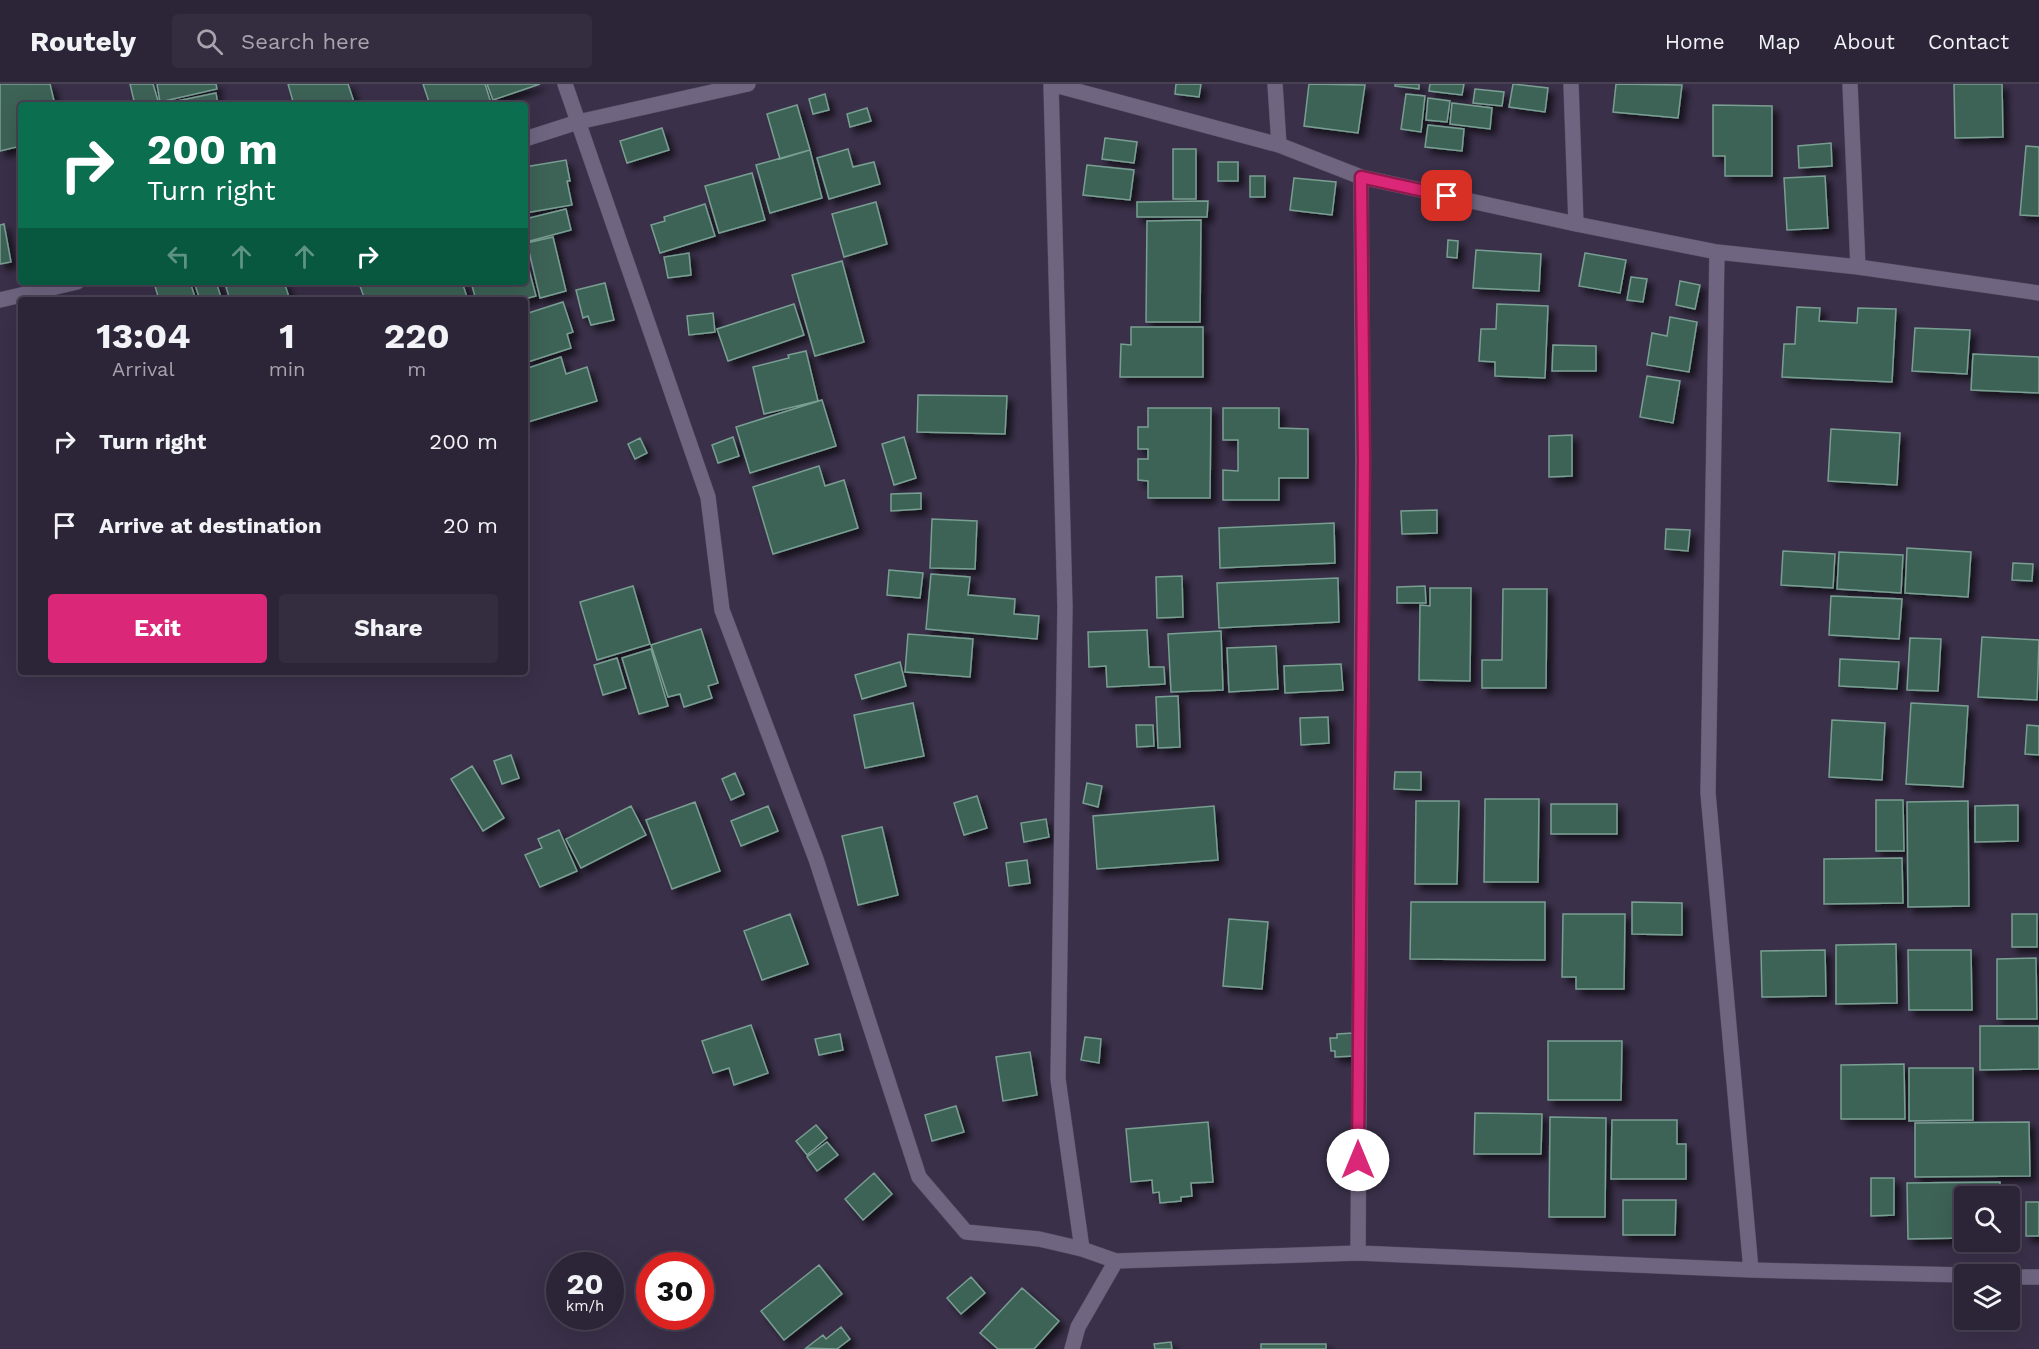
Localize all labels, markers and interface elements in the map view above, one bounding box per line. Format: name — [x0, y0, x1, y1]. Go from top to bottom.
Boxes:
search box — [172, 14, 592, 68]
text: Routely — [30, 25, 136, 58]
icon: search — [193, 25, 226, 58]
text: Search here — [241, 29, 370, 54]
text: Home — [1665, 29, 1725, 54]
text: Map — [1758, 29, 1801, 54]
text: About — [1834, 29, 1895, 54]
text: Contact — [1928, 29, 2009, 54]
text: 200 m — [147, 125, 278, 174]
icon: right — [48, 126, 126, 204]
pin — [1421, 170, 1472, 221]
text: Turn right — [147, 175, 276, 207]
icon: arrive — [1430, 179, 1463, 212]
icon: left — [162, 240, 195, 273]
icon: ahead — [225, 240, 258, 273]
icon: ahead — [288, 240, 321, 273]
icon: right — [351, 240, 384, 273]
text: 13:04 — [96, 315, 190, 357]
text: 1 — [279, 315, 295, 357]
text: 220 — [384, 315, 450, 357]
text: Arrival — [112, 357, 175, 381]
text: min — [269, 357, 305, 381]
text: m — [407, 357, 426, 381]
icon: right — [48, 425, 81, 458]
text: Turn right — [99, 429, 206, 454]
text: 200 m — [429, 429, 498, 454]
icon: arrive — [48, 509, 81, 542]
text: Arrive at destination — [99, 513, 322, 538]
text: 20 m — [443, 513, 498, 538]
button: Exit — [48, 594, 267, 663]
button: Share — [279, 594, 498, 663]
position arrow — [1326, 1128, 1390, 1192]
map controls — [1954, 1186, 2020, 1330]
button: search — [1954, 1186, 2020, 1252]
speed limit sign: 30 — [636, 1252, 714, 1330]
button: layers — [1954, 1264, 2020, 1330]
text: 20 — [566, 1266, 604, 1301]
text: km/h — [566, 1297, 604, 1315]

